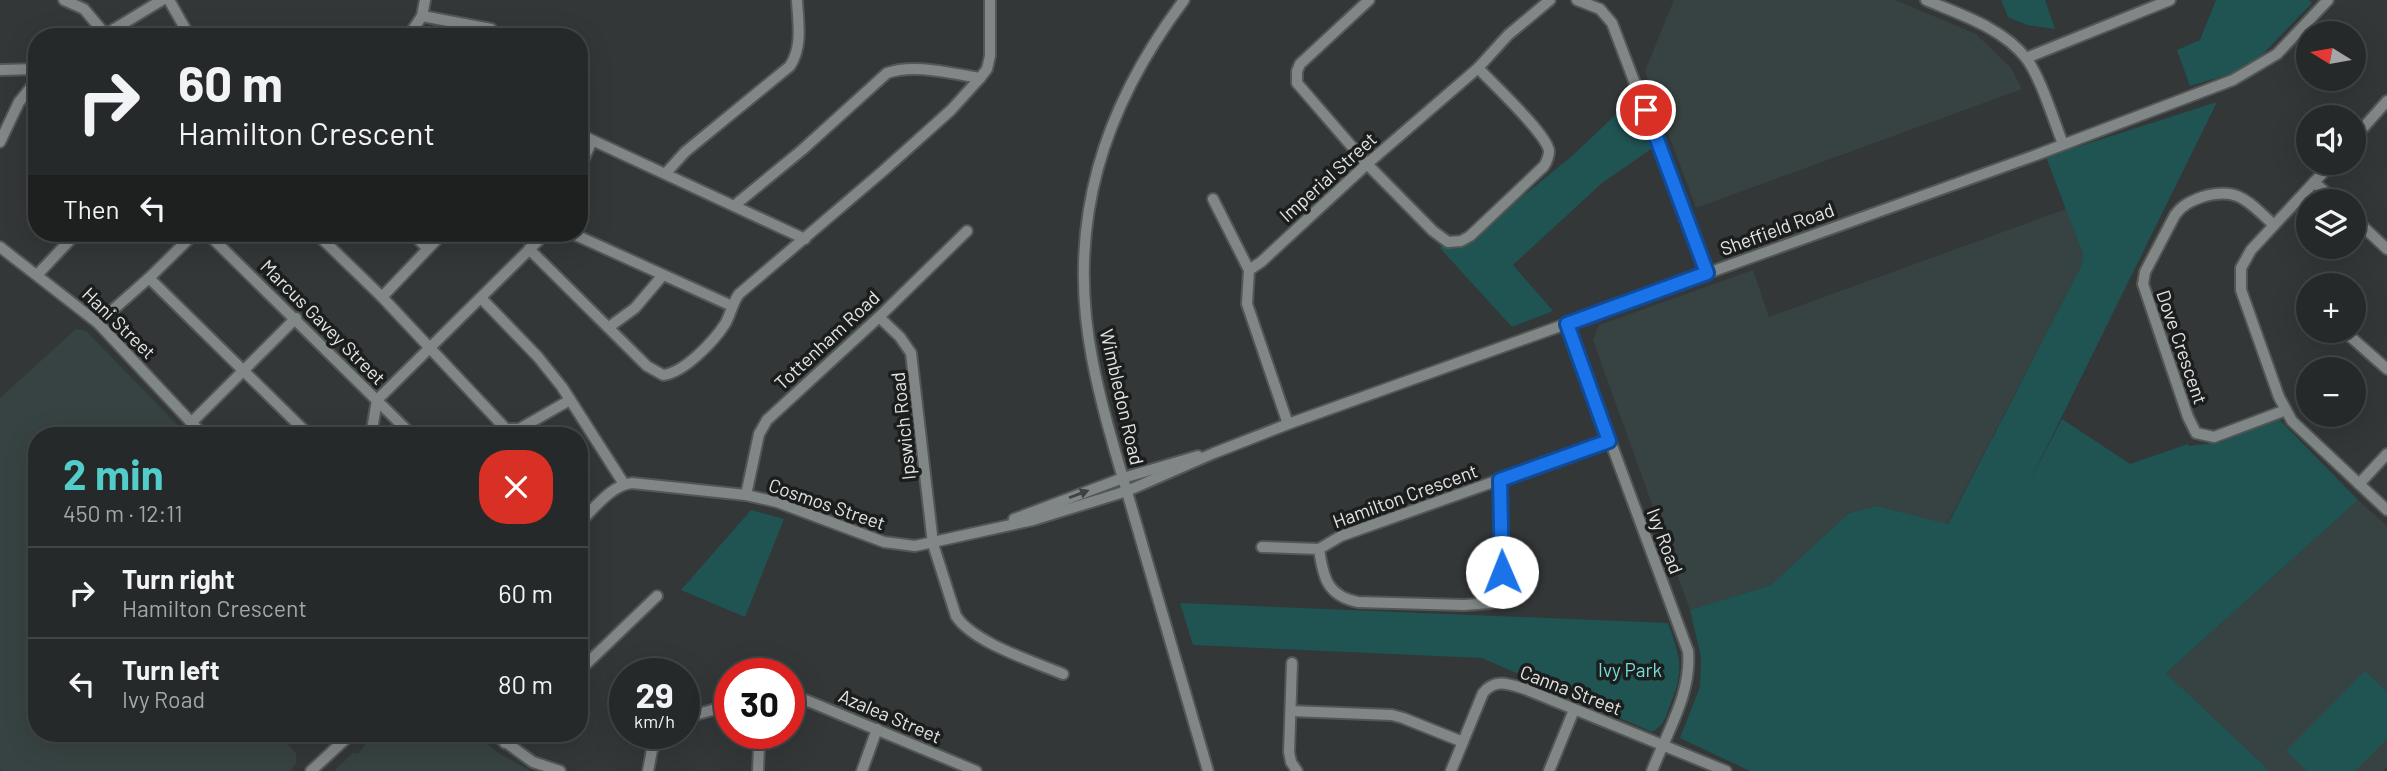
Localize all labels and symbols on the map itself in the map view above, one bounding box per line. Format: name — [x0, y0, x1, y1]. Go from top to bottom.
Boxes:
north arrow — [2296, 21, 2366, 91]
pin — [1616, 80, 1676, 140]
street label: Imperial Street — [1274, 127, 1381, 226]
street label: Sheffield Road — [1717, 197, 1837, 260]
street label: Marcus Gavey Street — [256, 254, 391, 389]
street label: Hani Street — [78, 282, 161, 363]
street label: Tottenham Road — [769, 285, 884, 394]
street label: Dove Crescent — [2152, 287, 2213, 407]
street label: Wimbledon Road — [1096, 327, 1149, 467]
street label: Ipswich Road — [885, 371, 920, 481]
street label: Hamilton Crescent — [1329, 459, 1480, 532]
street label: Cosmos Street — [766, 473, 888, 534]
one-way arrow — [1069, 489, 1090, 500]
street label: Ivy Road — [1642, 505, 1688, 577]
position arrow — [1465, 535, 1539, 609]
speed limit sign: 30 — [714, 658, 805, 749]
park label: Ivy Park — [1598, 658, 1662, 681]
street label: Canna Street — [1517, 660, 1625, 719]
street label: Azalea Street — [835, 684, 945, 748]

